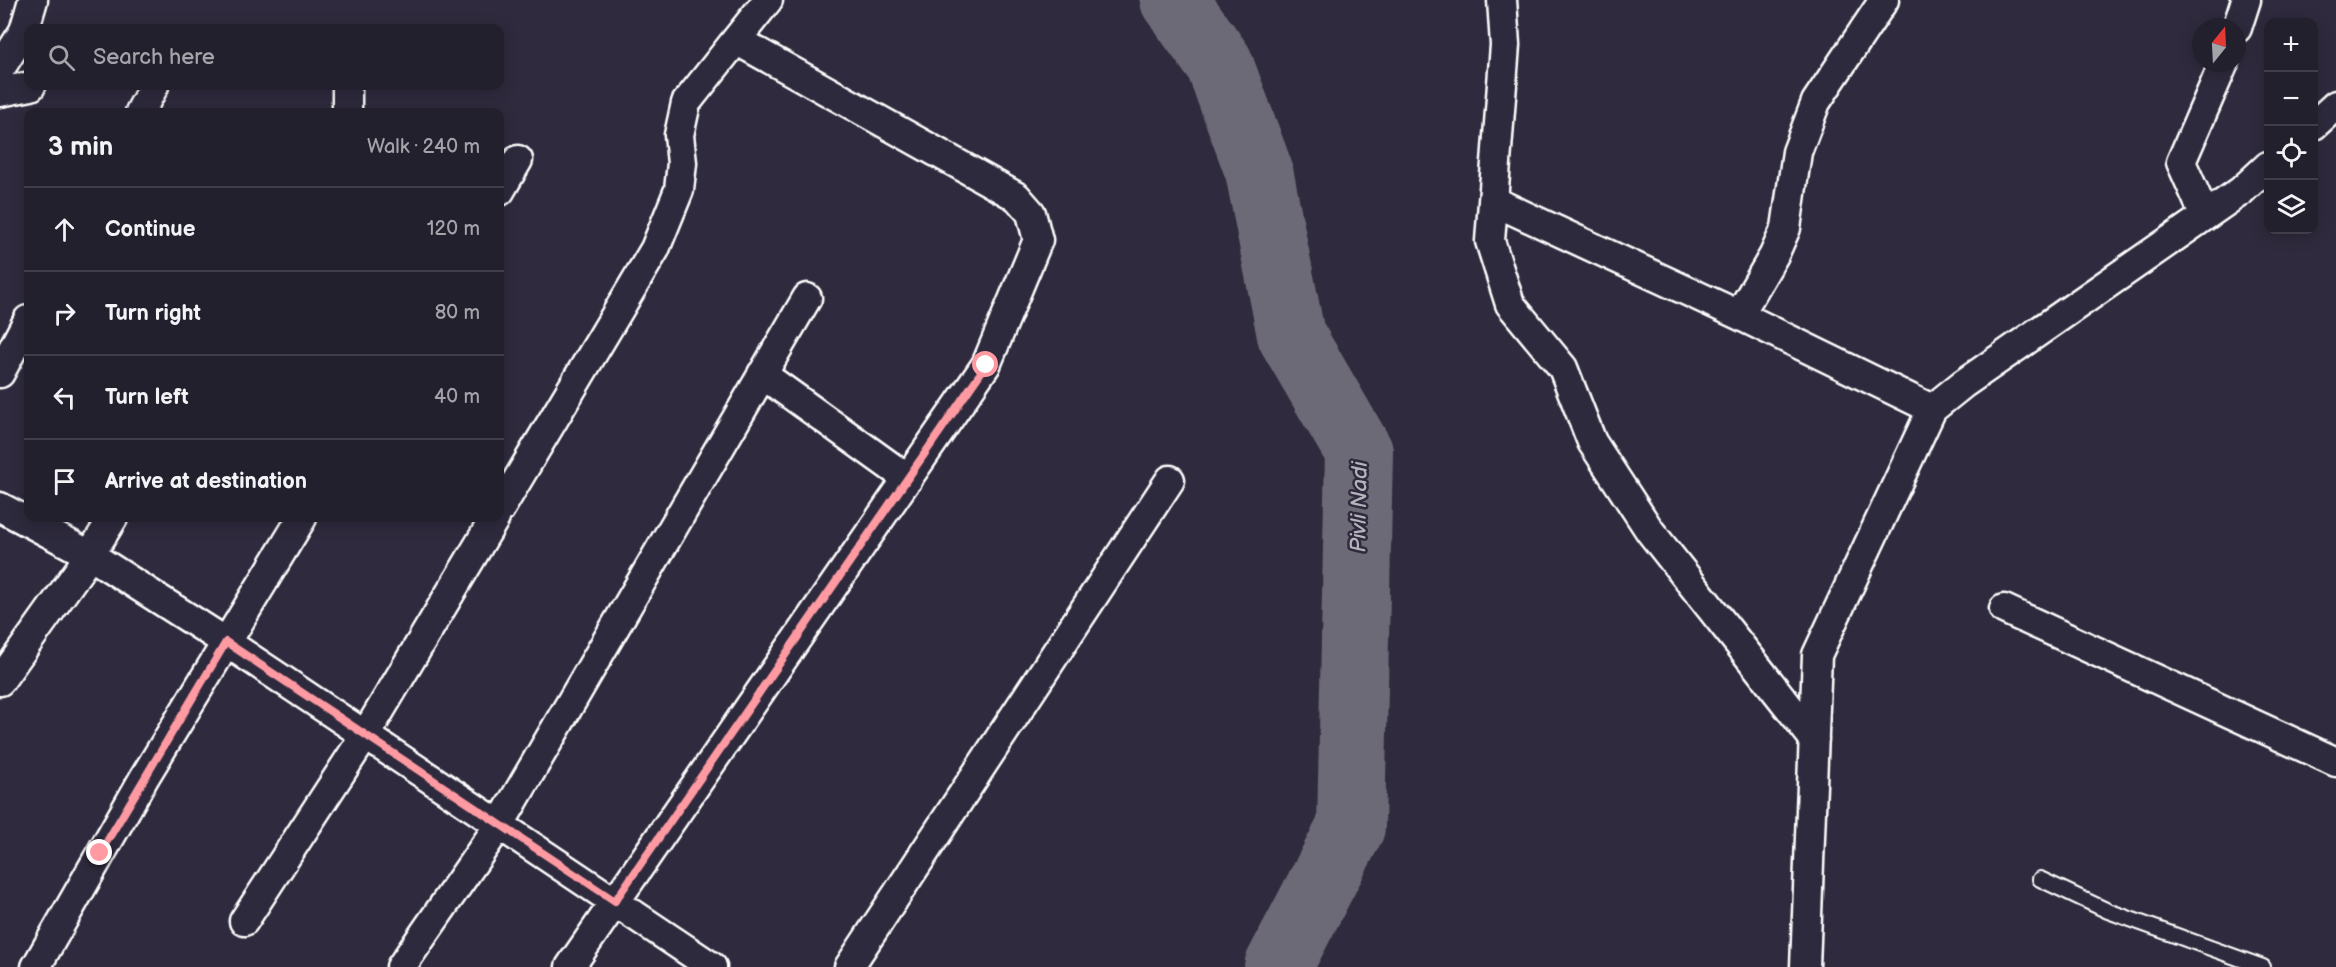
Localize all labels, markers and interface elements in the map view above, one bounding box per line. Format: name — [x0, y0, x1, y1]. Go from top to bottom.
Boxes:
north arrow — [2192, 18, 2246, 72]
map controls — [2264, 18, 2318, 234]
button: + — [2264, 18, 2318, 72]
search box — [24, 24, 504, 90]
icon: search — [45, 41, 78, 74]
text: Search here — [93, 44, 215, 71]
button: − — [2264, 72, 2318, 126]
button: locate — [2264, 126, 2318, 180]
text: 3 min — [48, 132, 113, 163]
text: Walk · 240 m — [367, 135, 480, 159]
button: layers — [2264, 180, 2318, 234]
icon: ahead — [48, 213, 81, 246]
text: Continue — [105, 216, 195, 243]
text: 120 m — [427, 217, 480, 241]
icon: right — [48, 297, 81, 330]
text: Turn right — [105, 300, 201, 327]
text: 80 m — [435, 301, 480, 325]
route start — [972, 351, 998, 377]
icon: left — [48, 381, 81, 414]
text: Turn left — [105, 384, 189, 411]
text: 40 m — [434, 385, 480, 409]
water label: Pivli Nadi — [1345, 460, 1374, 553]
icon: arrive — [48, 465, 81, 498]
text: Arrive at destination — [105, 468, 307, 495]
route end — [86, 839, 112, 865]

